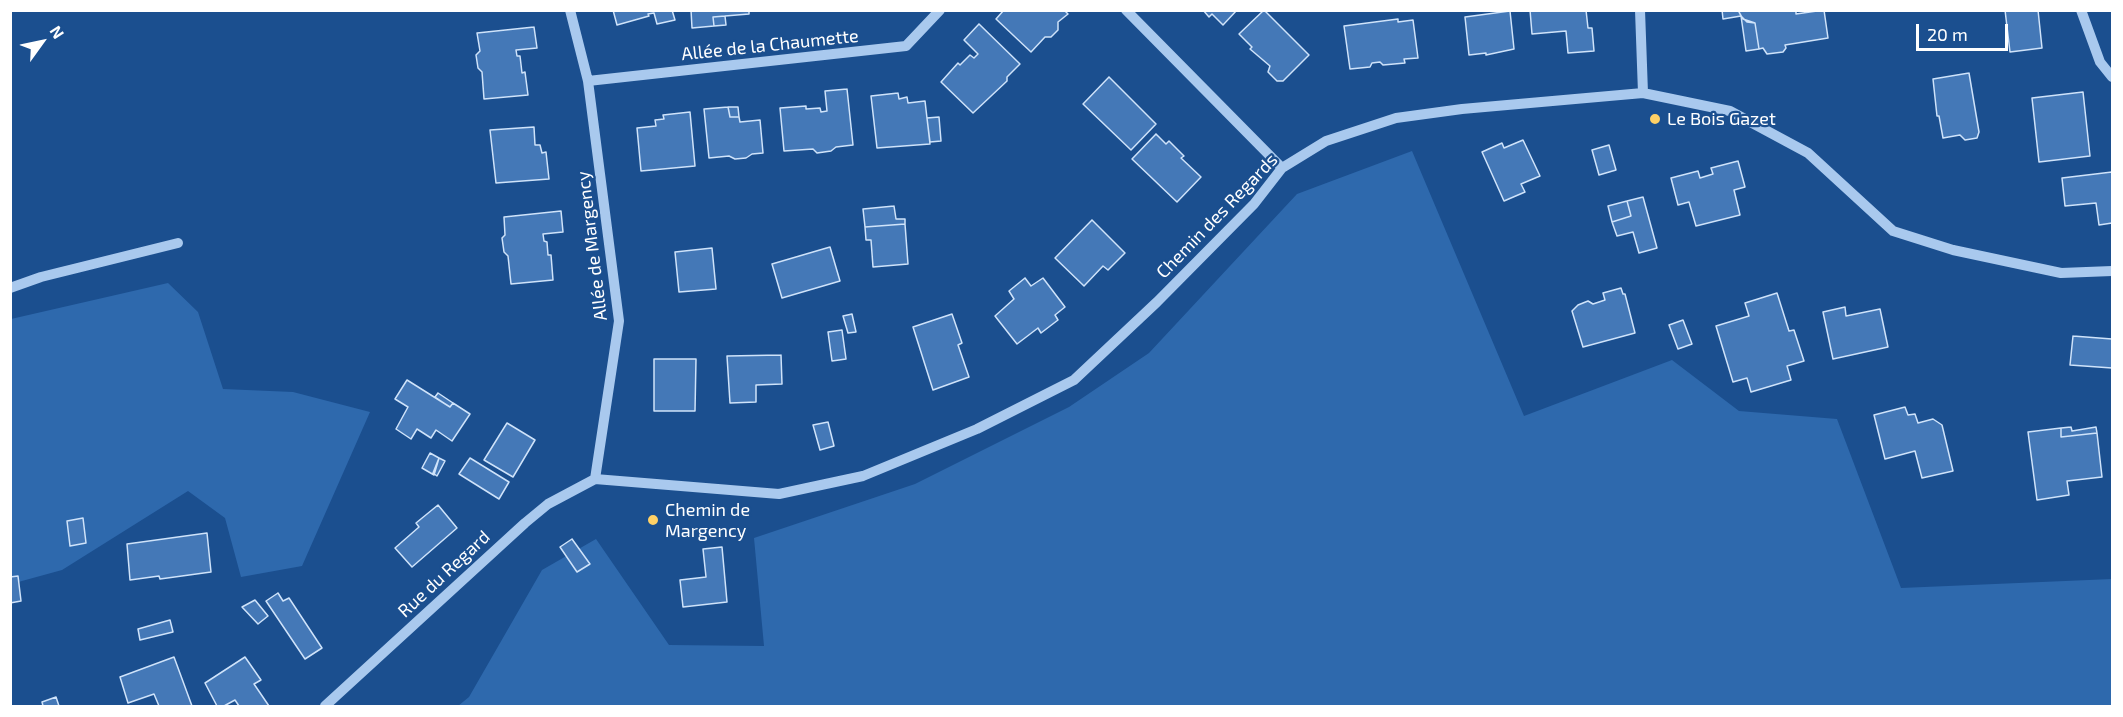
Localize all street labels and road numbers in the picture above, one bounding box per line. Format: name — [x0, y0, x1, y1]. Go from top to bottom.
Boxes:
street label: Allée de la Chaumette — [680, 25, 860, 65]
street label: Chemin des Regards — [1152, 149, 1282, 283]
street label: Allée de Margency — [572, 170, 612, 322]
street label: Rue du Regard — [394, 526, 494, 622]

